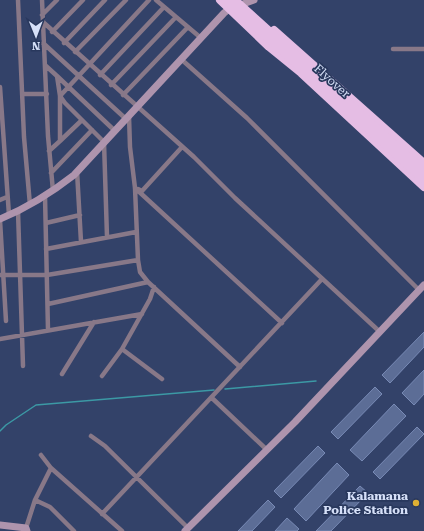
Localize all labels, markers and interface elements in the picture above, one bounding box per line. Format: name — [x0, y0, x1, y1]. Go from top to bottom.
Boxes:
north arrow — [16, 16, 56, 56]
text: N — [31, 39, 41, 52]
street label: Flyover — [311, 61, 353, 101]
place label: Kalamana Police Station — [323, 489, 408, 517]
marker: Kalamana Police Station — [411, 498, 421, 508]

